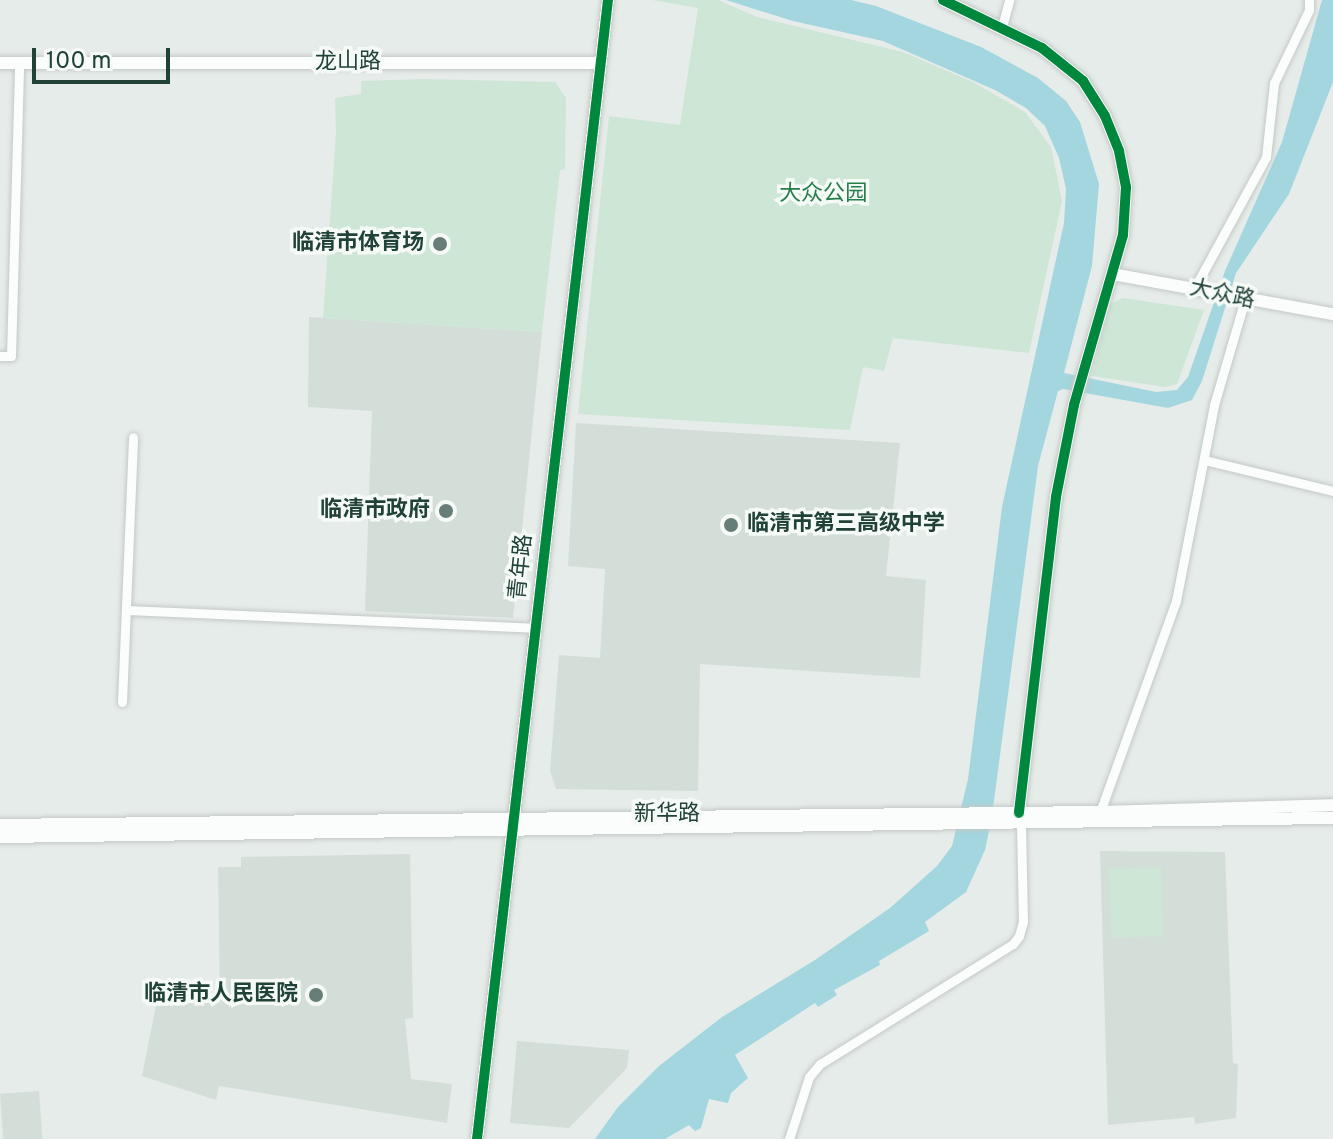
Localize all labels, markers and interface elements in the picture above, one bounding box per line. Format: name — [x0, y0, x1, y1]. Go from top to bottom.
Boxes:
scale bar — [36, 32, 174, 82]
text: 100 m — [46, 47, 112, 77]
street label: 龙山路 — [315, 50, 381, 76]
park label: 大众公园 — [779, 182, 867, 208]
place label: 临清市体育场 — [292, 231, 424, 257]
marker: 临清市体育场 — [431, 235, 449, 253]
street label: 大众路 — [1187, 275, 1257, 315]
place label: 临清市政府 — [320, 498, 430, 524]
marker: 临清市政府 — [437, 502, 455, 520]
place label: 临清市第三高级中学 — [747, 512, 945, 538]
marker: 临清市第三高级中学 — [722, 516, 740, 534]
street label: 青年路 — [505, 533, 539, 601]
street label: 新华路 — [634, 802, 700, 828]
place label: 临清市人民医院 — [144, 982, 298, 1008]
marker: 临清市人民医院 — [305, 984, 327, 1006]

